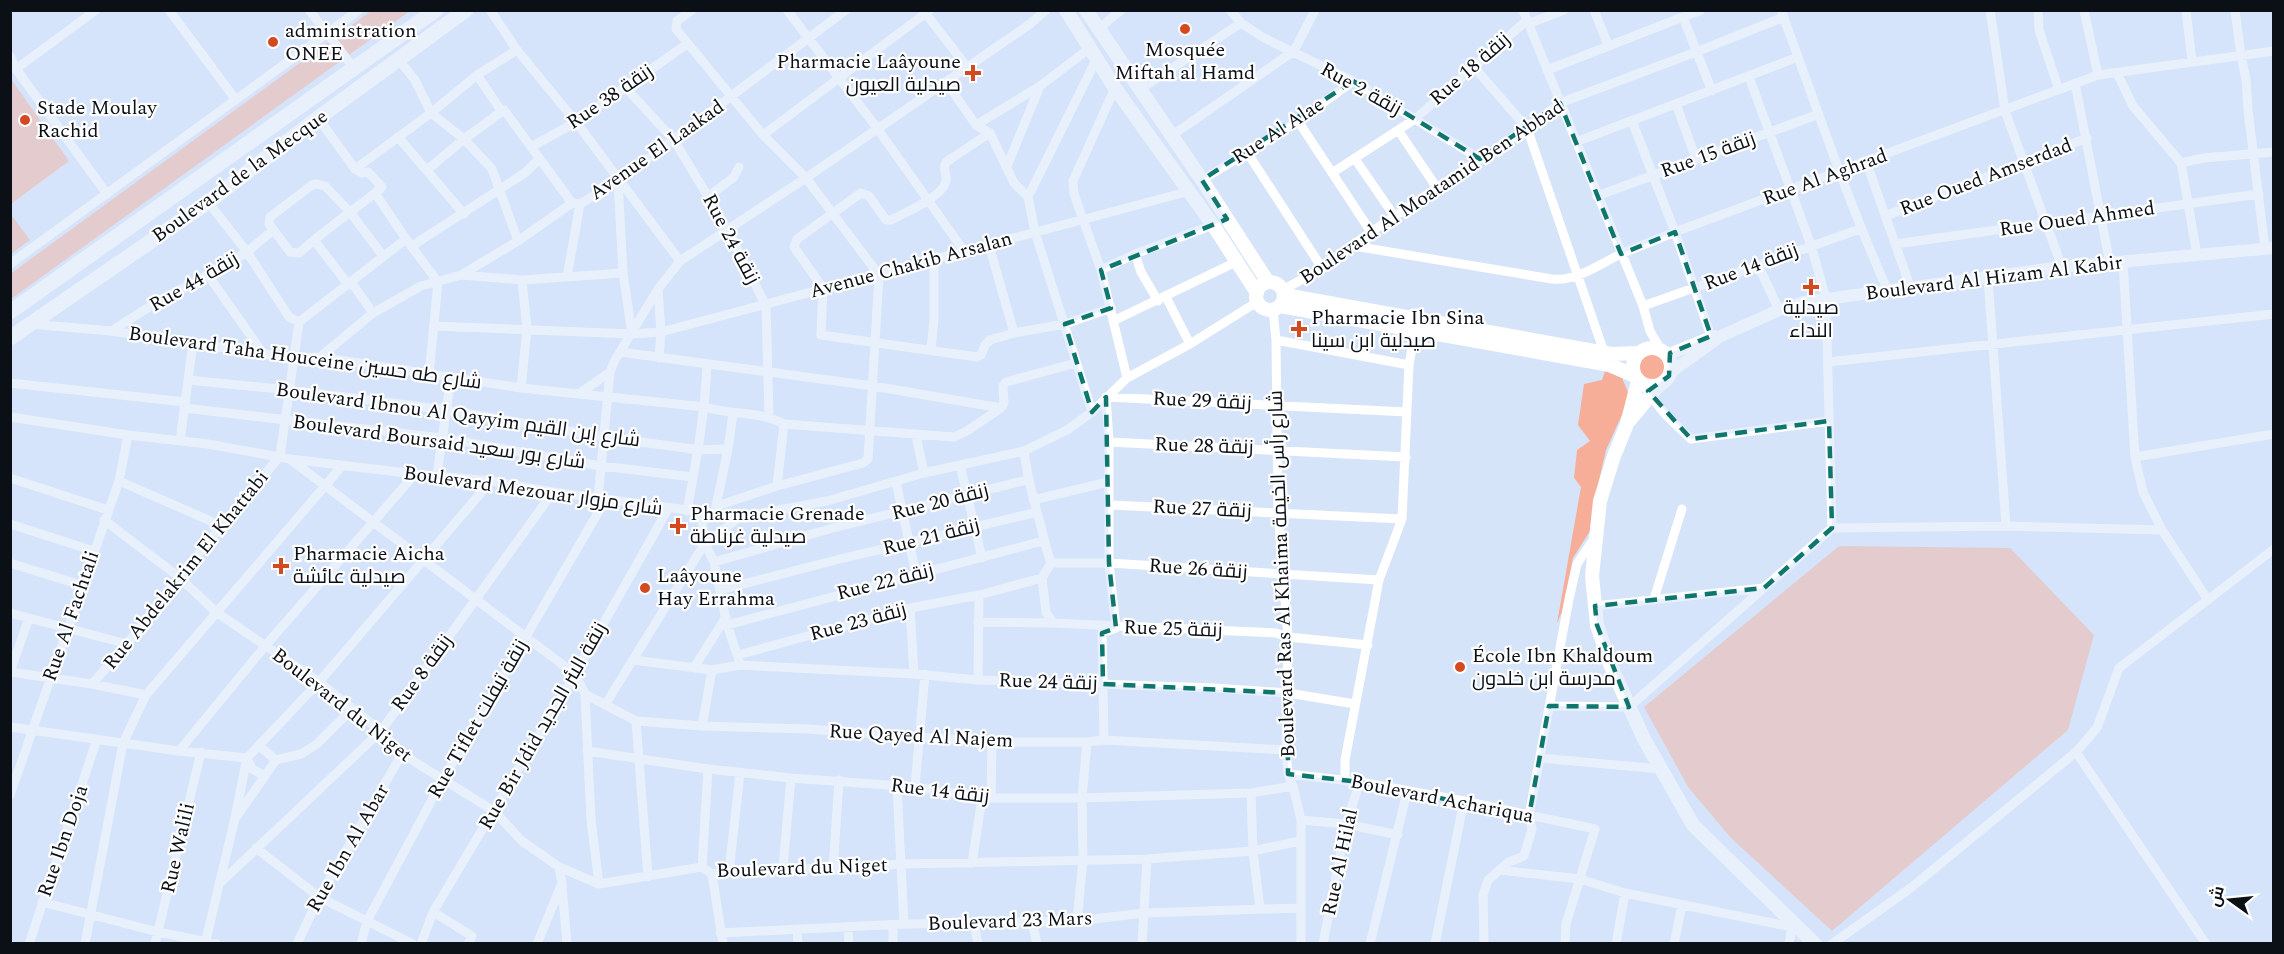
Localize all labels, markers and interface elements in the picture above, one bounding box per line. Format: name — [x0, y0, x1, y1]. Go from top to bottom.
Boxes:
place label: administration ONEE — [285, 16, 417, 69]
marker: Mosquée Miftah al Hamd — [1178, 22, 1192, 36]
street label: Rue 18 زنقة — [1423, 25, 1517, 113]
marker: administration ONEE — [266, 35, 280, 49]
place label: Mosquée Miftah al Hamd — [1115, 35, 1255, 88]
place label: Pharmacie Laâyoune صيدلية العيون — [777, 47, 961, 100]
street label: Rue 2 زنقة — [1315, 54, 1407, 124]
street label: Rue 38 زنقة — [561, 57, 659, 137]
marker: Pharmacie Laâyoune صيدلية العيون — [966, 66, 980, 80]
street label: Rue Al Alae — [1226, 90, 1330, 172]
street label: Avenue El Laakad — [583, 92, 731, 208]
street label: Boulevard Al Moatamid Ben Abbad — [1293, 92, 1571, 292]
place label: Stade Moulay Rachid — [37, 93, 158, 146]
street label: Boulevard de la Mecque — [146, 102, 334, 250]
marker: Stade Moulay Rachid — [18, 113, 32, 127]
street label: Rue 15 زنقة — [1656, 124, 1760, 186]
street label: Rue Oued Amserdad — [1895, 130, 2077, 224]
street label: Rue Al Aghrad — [1758, 141, 1892, 213]
street label: Rue 24 زنقة — [694, 188, 768, 290]
street label: Rue Oued Ahmed — [1997, 193, 2157, 245]
street label: Avenue Chakib Arsalan — [806, 224, 1016, 306]
street label: Rue 14 زنقة — [1699, 235, 1803, 299]
street label: Rue 44 زنقة — [144, 244, 244, 320]
street label: Boulevard Al Hizam Al Kabir — [1864, 247, 2124, 309]
marker: صيدلية النداء — [1804, 280, 1818, 294]
place label: صيدلية النداء — [1783, 293, 1839, 346]
place label: Pharmacie Ibn Sina صيدلية ابن سينا — [1311, 303, 1484, 356]
street label: Boulevard Taha Houceine شارع طه حسين — [126, 318, 484, 398]
marker: Pharmacie Ibn Sina صيدلية ابن سينا — [1292, 322, 1306, 336]
street label: Boulevard Ibnou Al Qayyim شارع إبن القيم — [274, 375, 642, 455]
street label: Rue 29 زنقة — [1152, 383, 1252, 419]
street label: Boulevard Ras Al Khaima شارع رأس الخيمة — [1261, 390, 1303, 758]
street label: Boulevard Boursaid شارع بور سعيد — [291, 407, 587, 477]
street label: Rue 28 زنقة — [1154, 429, 1254, 463]
street label: Boulevard Mezouar شارع مزوار — [401, 458, 665, 524]
street label: Rue Abdelakrim El Khattabi — [96, 464, 276, 676]
street label: Rue 20 زنقة — [888, 475, 992, 529]
street label: Rue 27 زنقة — [1152, 491, 1252, 527]
place label: Pharmacie Grenade صيدلية غرناطة — [690, 499, 865, 552]
street label: Rue 21 زنقة — [879, 510, 983, 564]
marker: Pharmacie Grenade صيدلية غرناطة — [671, 519, 685, 533]
place label: Pharmacie Aicha صيدلية عائشة — [293, 539, 445, 592]
street label: Rue Al Fachtali — [35, 547, 107, 685]
street label: Rue 26 زنقة — [1148, 551, 1248, 587]
street label: Rue 22 زنقة — [833, 555, 937, 609]
marker: Pharmacie Aicha صيدلية عائشة — [274, 559, 288, 573]
place label: Laâyoune Hay Errahma — [657, 561, 775, 614]
marker: Laâyoune Hay Errahma — [638, 581, 652, 595]
street label: Rue 23 زنقة — [806, 595, 910, 649]
street label: Rue 25 زنقة — [1123, 612, 1223, 646]
street label: Rue Bir Jdid زنقة البئر الجديد — [471, 616, 615, 836]
street label: Rue 8 زنقة — [384, 628, 460, 718]
street label: Rue Tiflet زنقة تيفلت — [420, 634, 536, 804]
street label: Boulevard du Niget — [265, 640, 419, 770]
place label: École Ibn Khaldoum مدرسة ابن خلدون — [1472, 641, 1653, 694]
marker: École Ibn Khaldoum مدرسة ابن خلدون — [1453, 660, 1467, 674]
street label: Rue 24 زنقة — [998, 665, 1098, 699]
street label: Rue Qayed Al Najem — [828, 716, 1014, 756]
street label: Boulevard Achariqua — [1348, 767, 1537, 832]
street label: Rue 14 زنقة — [889, 770, 991, 812]
street label: Rue Ibn Al Abar — [299, 778, 397, 918]
street label: Rue Ibn Doja — [30, 781, 96, 901]
street label: Rue Walili — [153, 800, 203, 896]
street label: Rue Al Hilal — [1314, 806, 1366, 918]
street label: Boulevard du Niget — [716, 850, 888, 886]
north arrow — [2200, 870, 2260, 930]
text: ش — [2202, 883, 2231, 909]
street label: Boulevard 23 Mars — [927, 903, 1093, 939]

